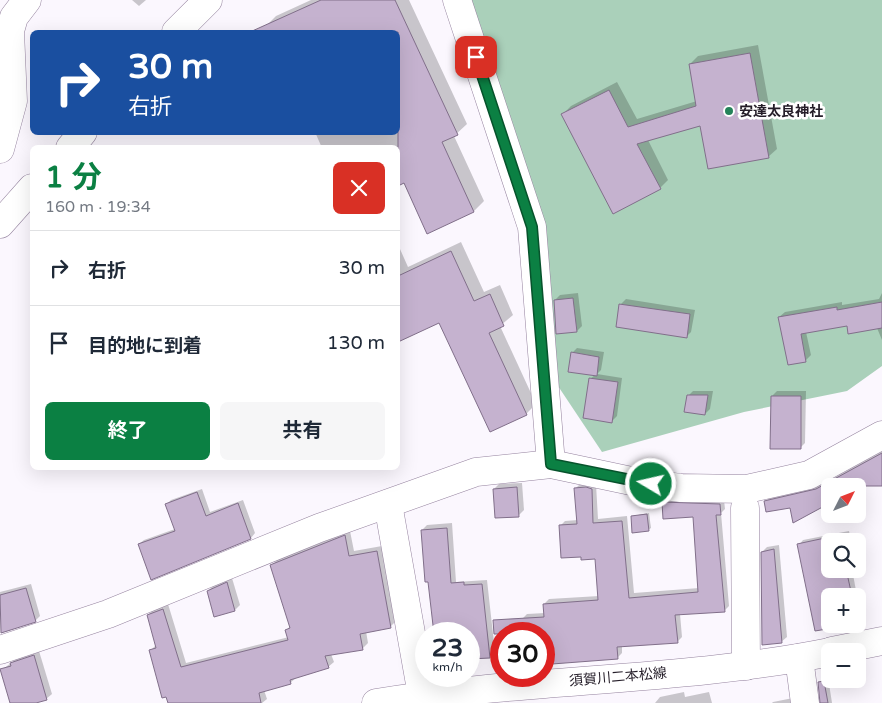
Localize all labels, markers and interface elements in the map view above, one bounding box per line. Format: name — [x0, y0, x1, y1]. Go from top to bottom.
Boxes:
pin — [455, 36, 497, 78]
icon: arrive — [462, 43, 490, 71]
text: 30 m — [128, 46, 213, 88]
icon: right — [45, 50, 110, 115]
text: 右折 — [128, 94, 172, 120]
place label: 安達太良神社 — [739, 103, 823, 120]
marker: 安達太良神社 — [723, 105, 735, 117]
text: 1 分 — [45, 159, 102, 196]
button: close — [333, 162, 385, 214]
text: 160 m · 19:34 — [45, 197, 151, 217]
icon: right — [45, 254, 73, 282]
text: 30 m — [339, 257, 385, 279]
text: 右折 — [88, 260, 126, 282]
icon: arrive — [45, 329, 73, 357]
text: 130 m — [327, 332, 385, 354]
text: 目的地に到着 — [88, 335, 202, 357]
button: 終了 — [45, 402, 210, 460]
button: 共有 — [220, 402, 385, 460]
position arrow — [624, 457, 676, 509]
north arrow — [821, 478, 866, 522]
map controls — [821, 478, 866, 688]
button: search — [821, 533, 866, 578]
button: + — [821, 588, 866, 633]
speed limit sign: 30 — [490, 622, 555, 687]
text: 23 — [432, 633, 463, 663]
button: − — [821, 643, 866, 688]
text: km/h — [432, 660, 463, 674]
street label: 須賀川二本松線 — [568, 664, 668, 690]

